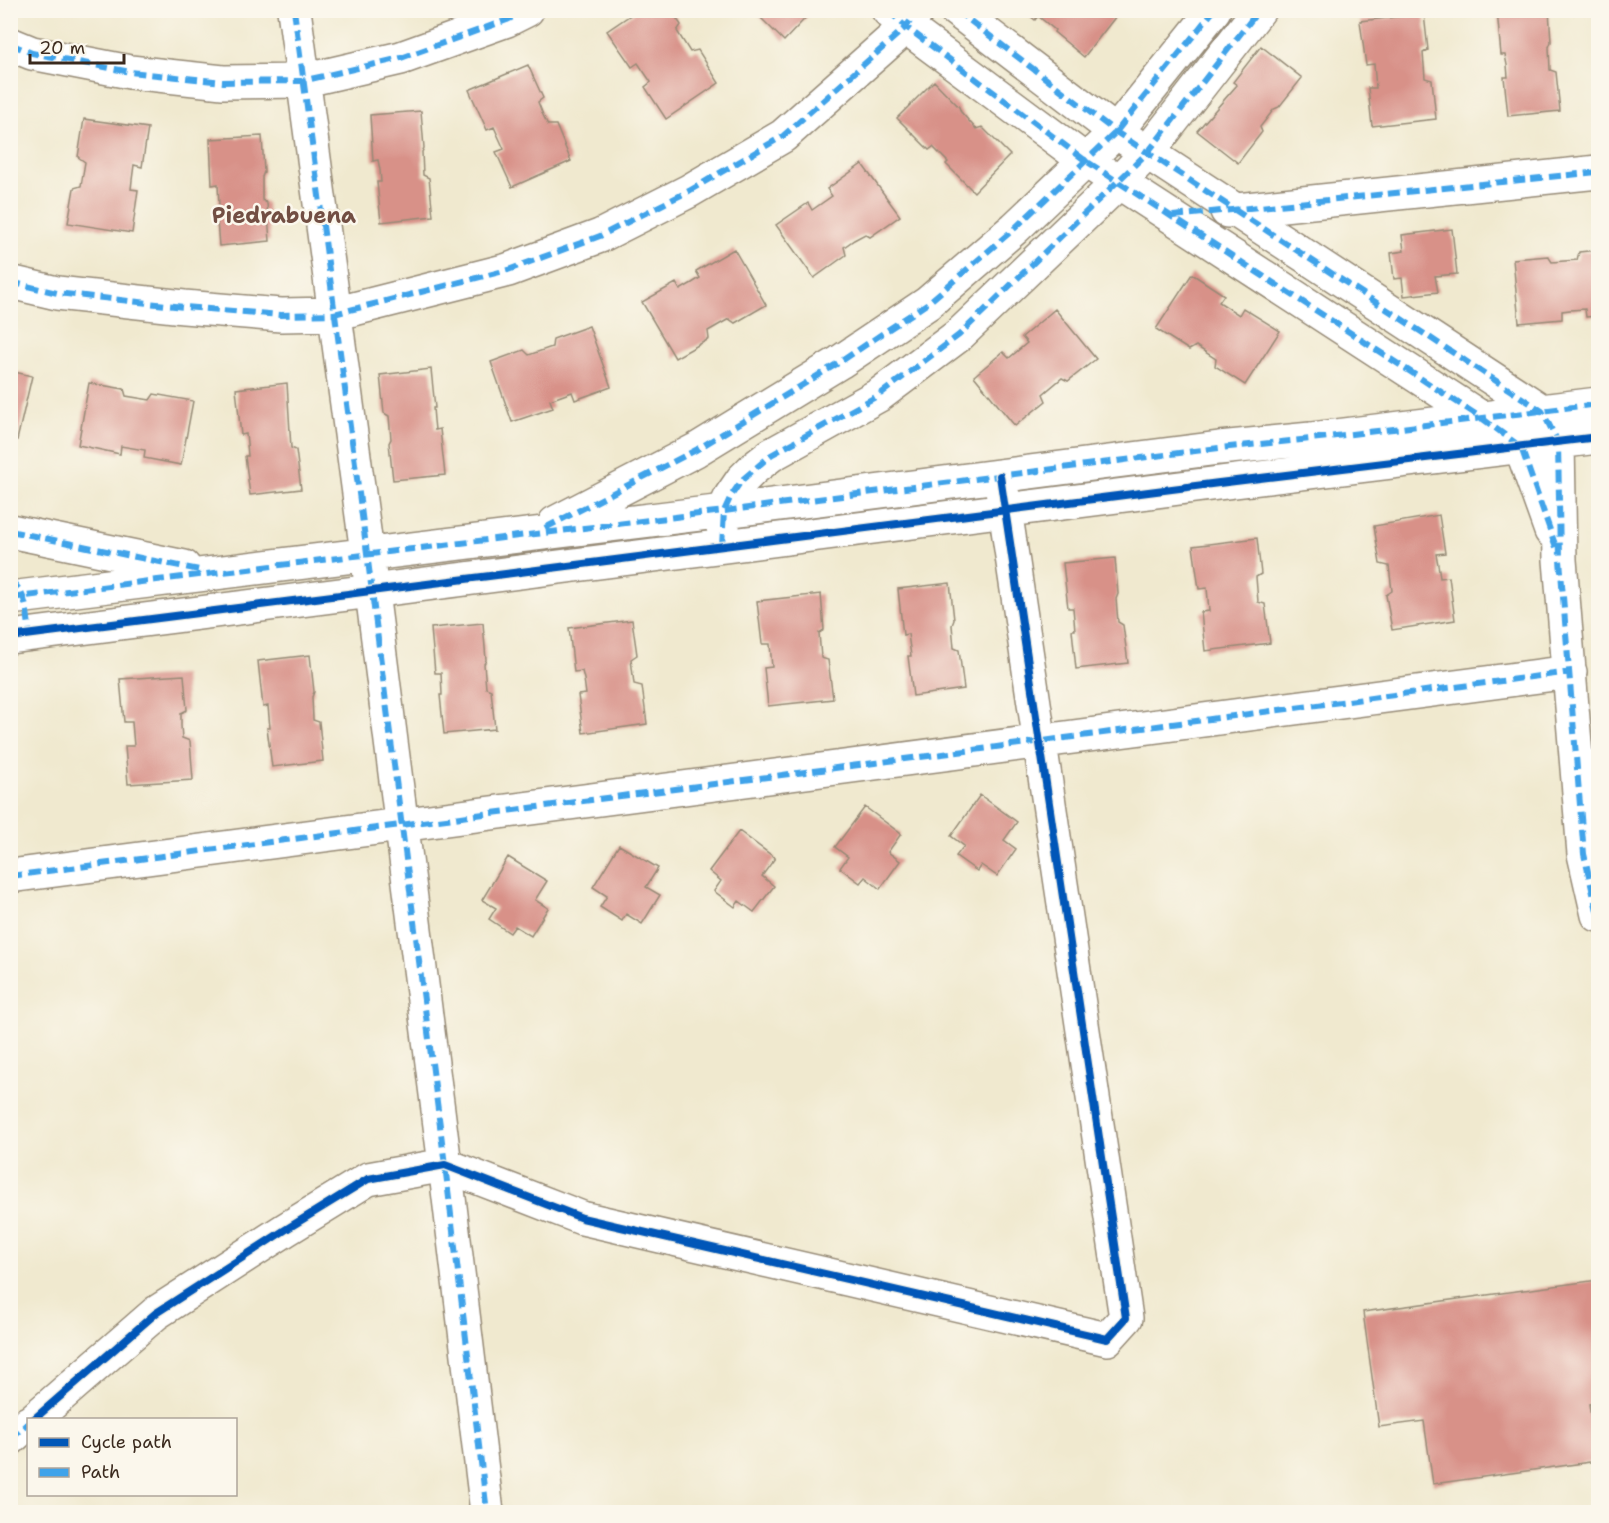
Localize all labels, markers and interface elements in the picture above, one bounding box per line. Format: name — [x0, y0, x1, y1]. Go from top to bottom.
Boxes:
scale bar — [30, 27, 124, 65]
text: 20 m — [39, 36, 85, 60]
district label: Piedrabuena — [212, 201, 356, 230]
legend — [27, 1418, 237, 1496]
text: Cycle path — [81, 1430, 172, 1454]
text: Path — [81, 1460, 120, 1484]

